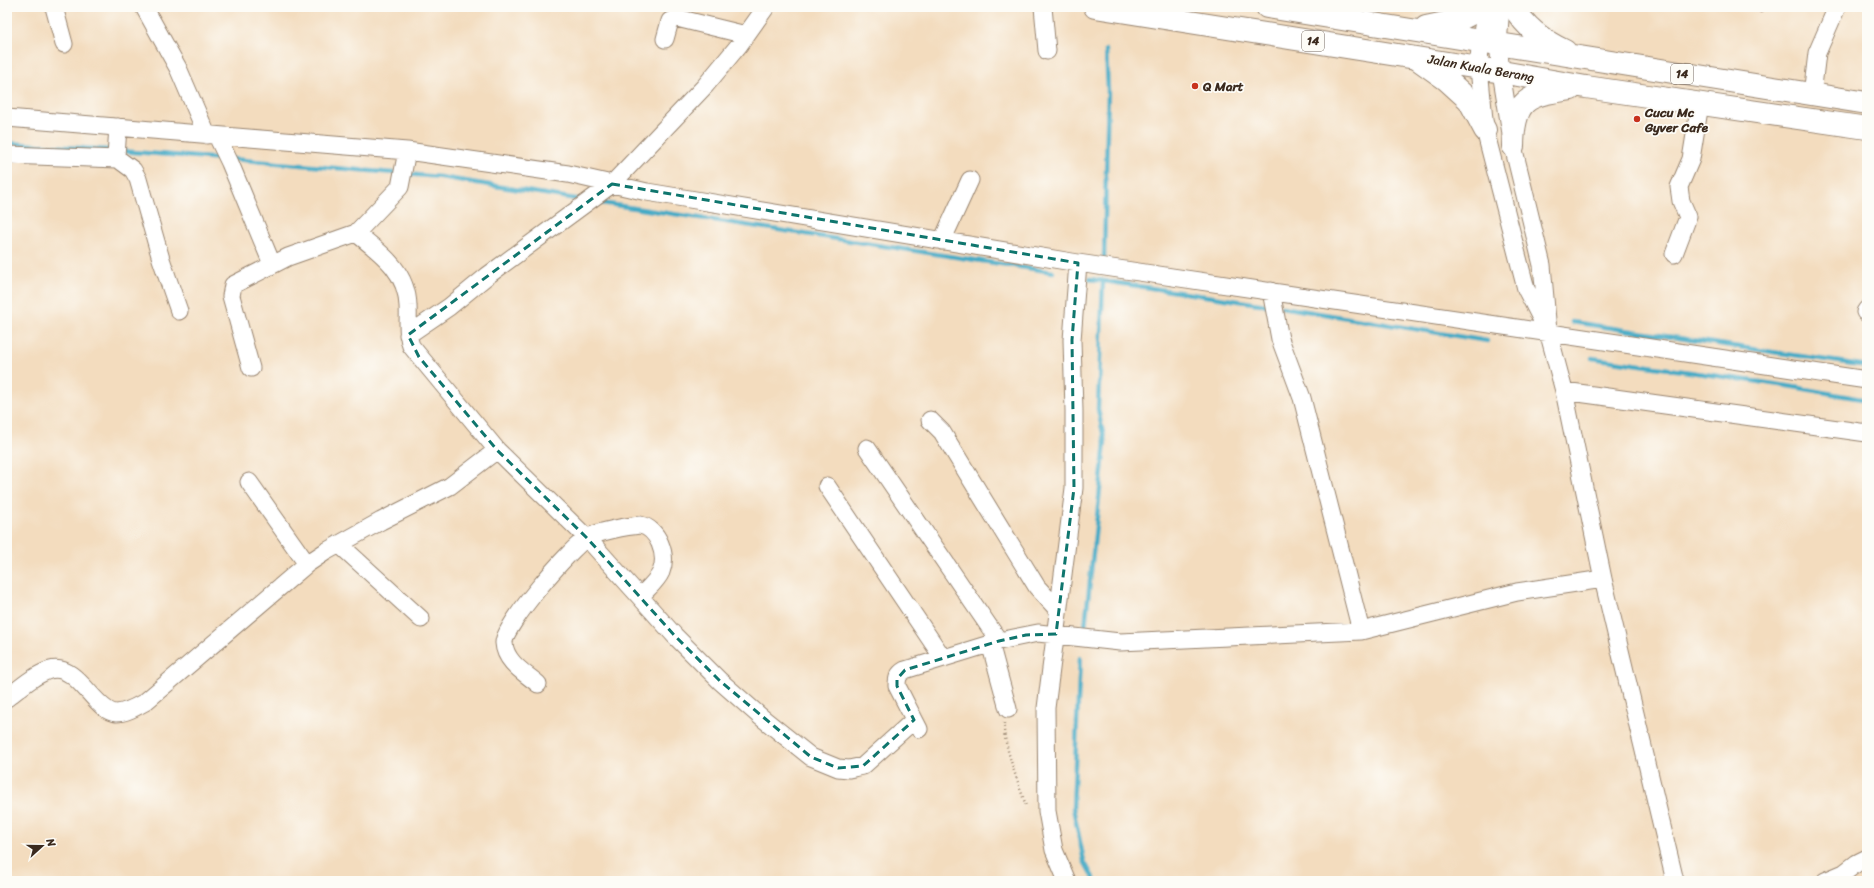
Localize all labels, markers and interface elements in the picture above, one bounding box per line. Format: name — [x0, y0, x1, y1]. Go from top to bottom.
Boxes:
road number: 14 — [1302, 31, 1324, 51]
street label: Jalan Kuala Berang — [1425, 47, 1537, 89]
road number: 14 — [1671, 64, 1693, 84]
place label: Q Mart — [1202, 75, 1244, 98]
marker: Q Mart — [1190, 81, 1200, 91]
place label: Cucu Mc Gyver Cafe — [1644, 101, 1709, 139]
marker: Cucu Mc Gyver Cafe — [1632, 114, 1642, 124]
north arrow — [22, 826, 62, 866]
text: N — [40, 835, 61, 850]

